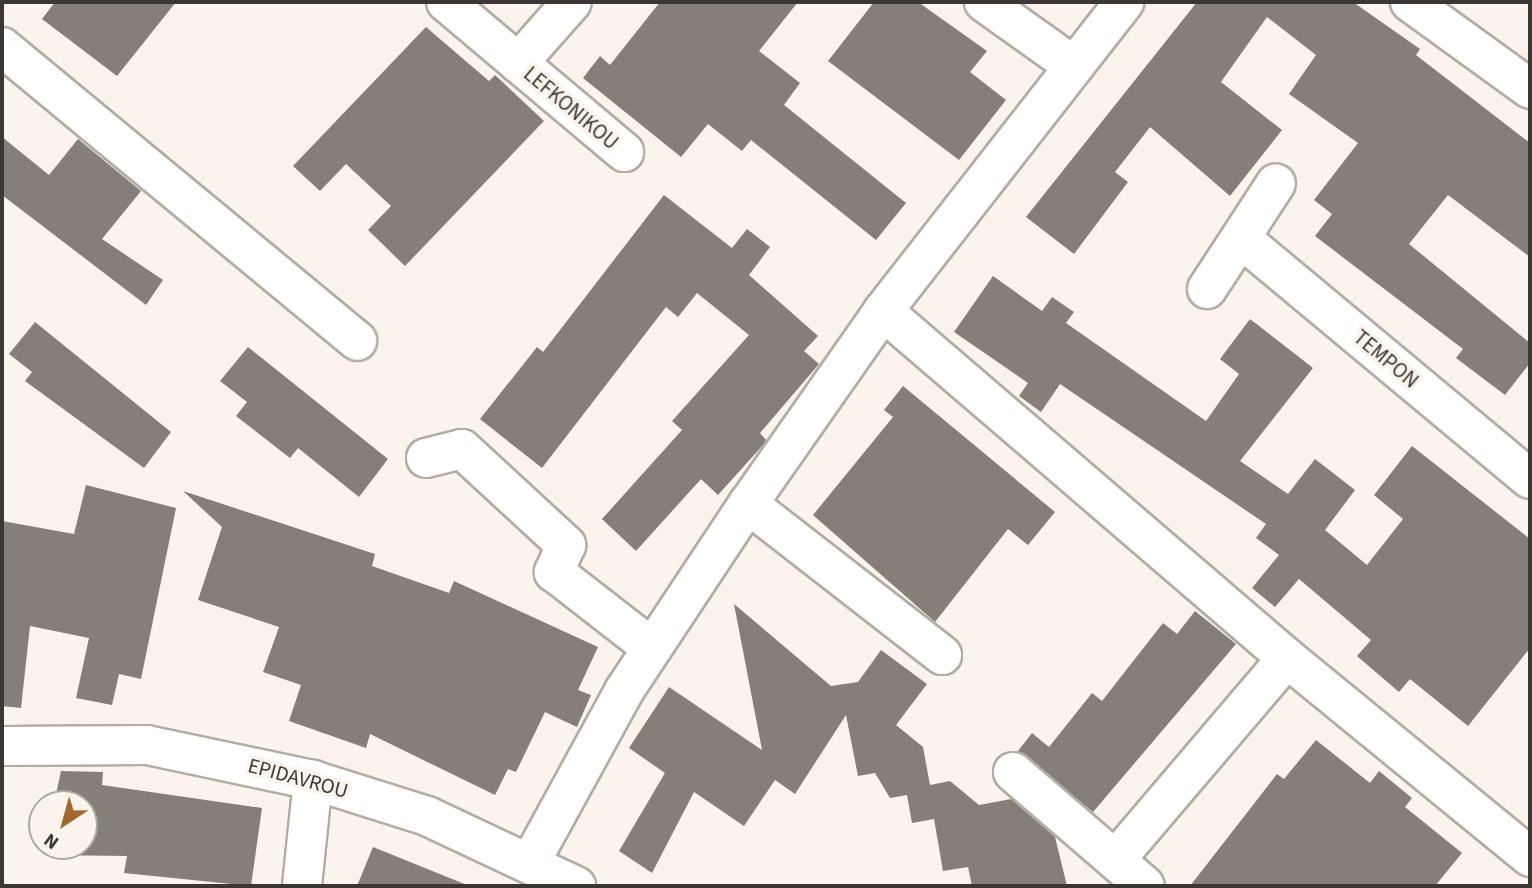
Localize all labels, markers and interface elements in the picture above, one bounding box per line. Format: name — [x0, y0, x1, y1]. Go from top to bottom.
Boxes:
street label: LEFKONIKOU — [519, 61, 623, 155]
street label: TEMPON — [1348, 325, 1424, 393]
street label: EPIDAVROU — [245, 753, 351, 803]
north arrow — [28, 790, 98, 860]
text: N — [38, 826, 65, 855]

